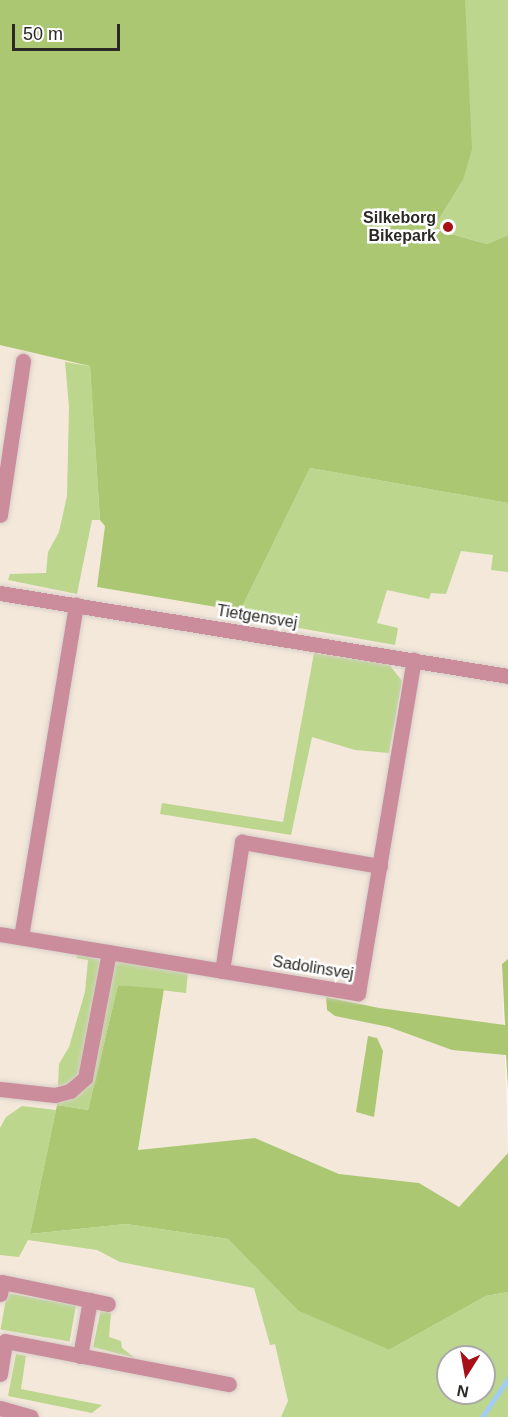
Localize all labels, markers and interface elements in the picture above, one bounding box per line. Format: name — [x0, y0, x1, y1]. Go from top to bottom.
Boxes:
scale bar — [15, 12, 123, 50]
text: 50 m — [23, 24, 63, 44]
place label: Silkeborg Bikepark — [363, 208, 436, 246]
marker: Silkeborg Bikepark — [441, 220, 455, 234]
street label: Tietgensvej — [215, 601, 299, 633]
street label: Sadolinsvej — [271, 952, 355, 984]
north arrow — [436, 1345, 496, 1405]
text: N — [456, 1382, 470, 1401]

